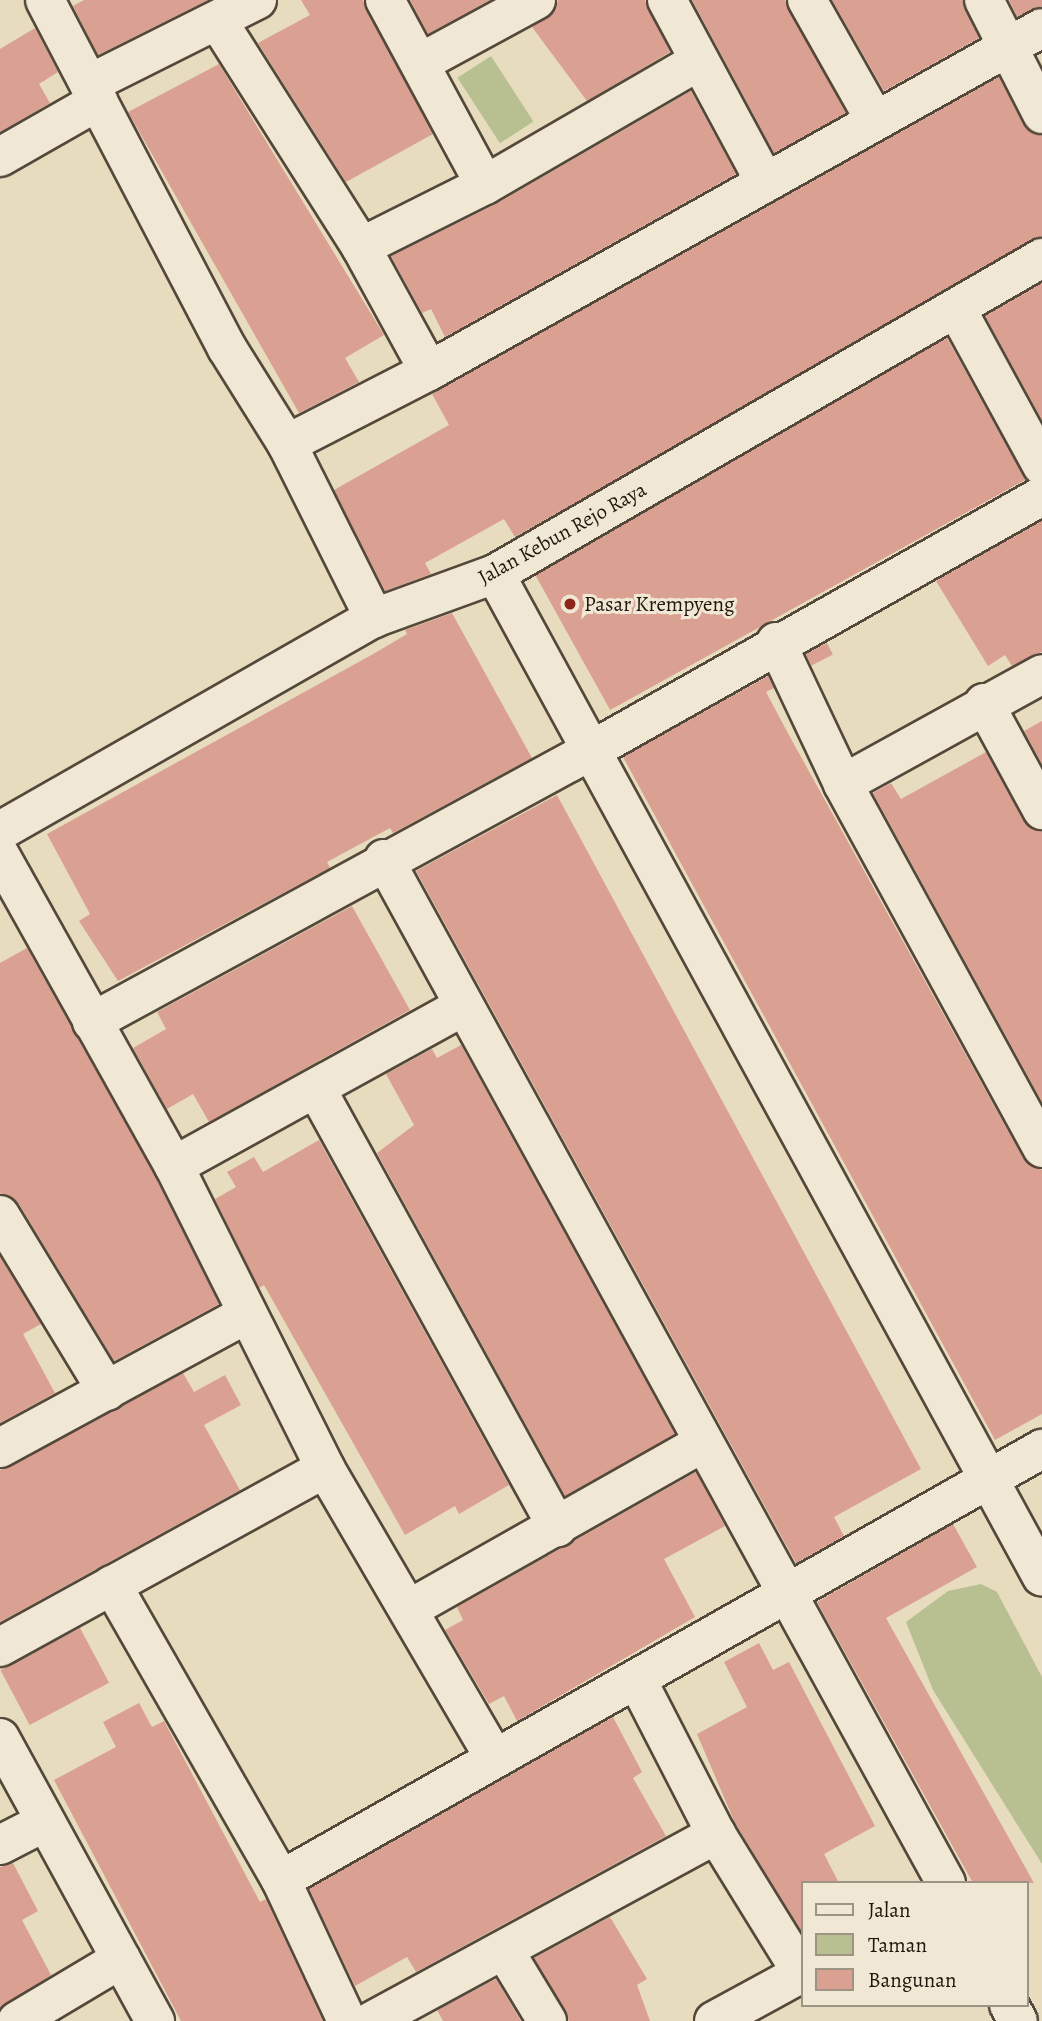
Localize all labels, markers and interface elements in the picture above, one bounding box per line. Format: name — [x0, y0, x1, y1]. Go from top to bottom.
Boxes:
street label: Jalan Kebun Rejo Raya — [474, 476, 650, 590]
place label: Pasar Krempyeng — [584, 591, 734, 617]
marker: Pasar Krempyeng — [562, 596, 578, 612]
legend — [800, 1881, 1028, 2007]
text: Jalan — [868, 1896, 910, 1924]
text: Taman — [868, 1931, 927, 1959]
text: Bangunan — [868, 1966, 957, 1994]

